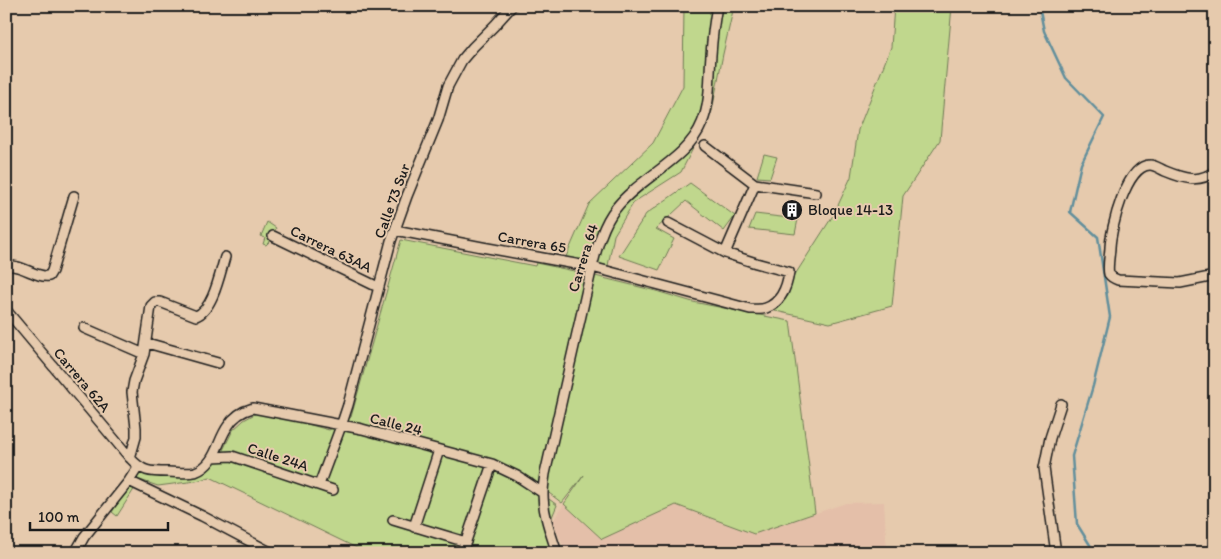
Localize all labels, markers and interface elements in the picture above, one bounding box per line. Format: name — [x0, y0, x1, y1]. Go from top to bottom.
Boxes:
street label: Calle 73 Sur — [370, 161, 414, 241]
building icon: Bloque 14-13 — [780, 198, 804, 222]
place label: Bloque 14-13 — [808, 201, 893, 219]
street label: Carrera 63AA — [287, 221, 375, 277]
street label: Carrera 64 — [564, 222, 602, 294]
street label: Carrera 65 — [496, 227, 568, 257]
street label: Carrera 62A — [50, 344, 114, 416]
street label: Calle 24 — [368, 409, 424, 439]
street label: Calle 24A — [245, 439, 311, 475]
scale bar — [30, 499, 168, 531]
text: 100 m — [38, 508, 80, 526]

